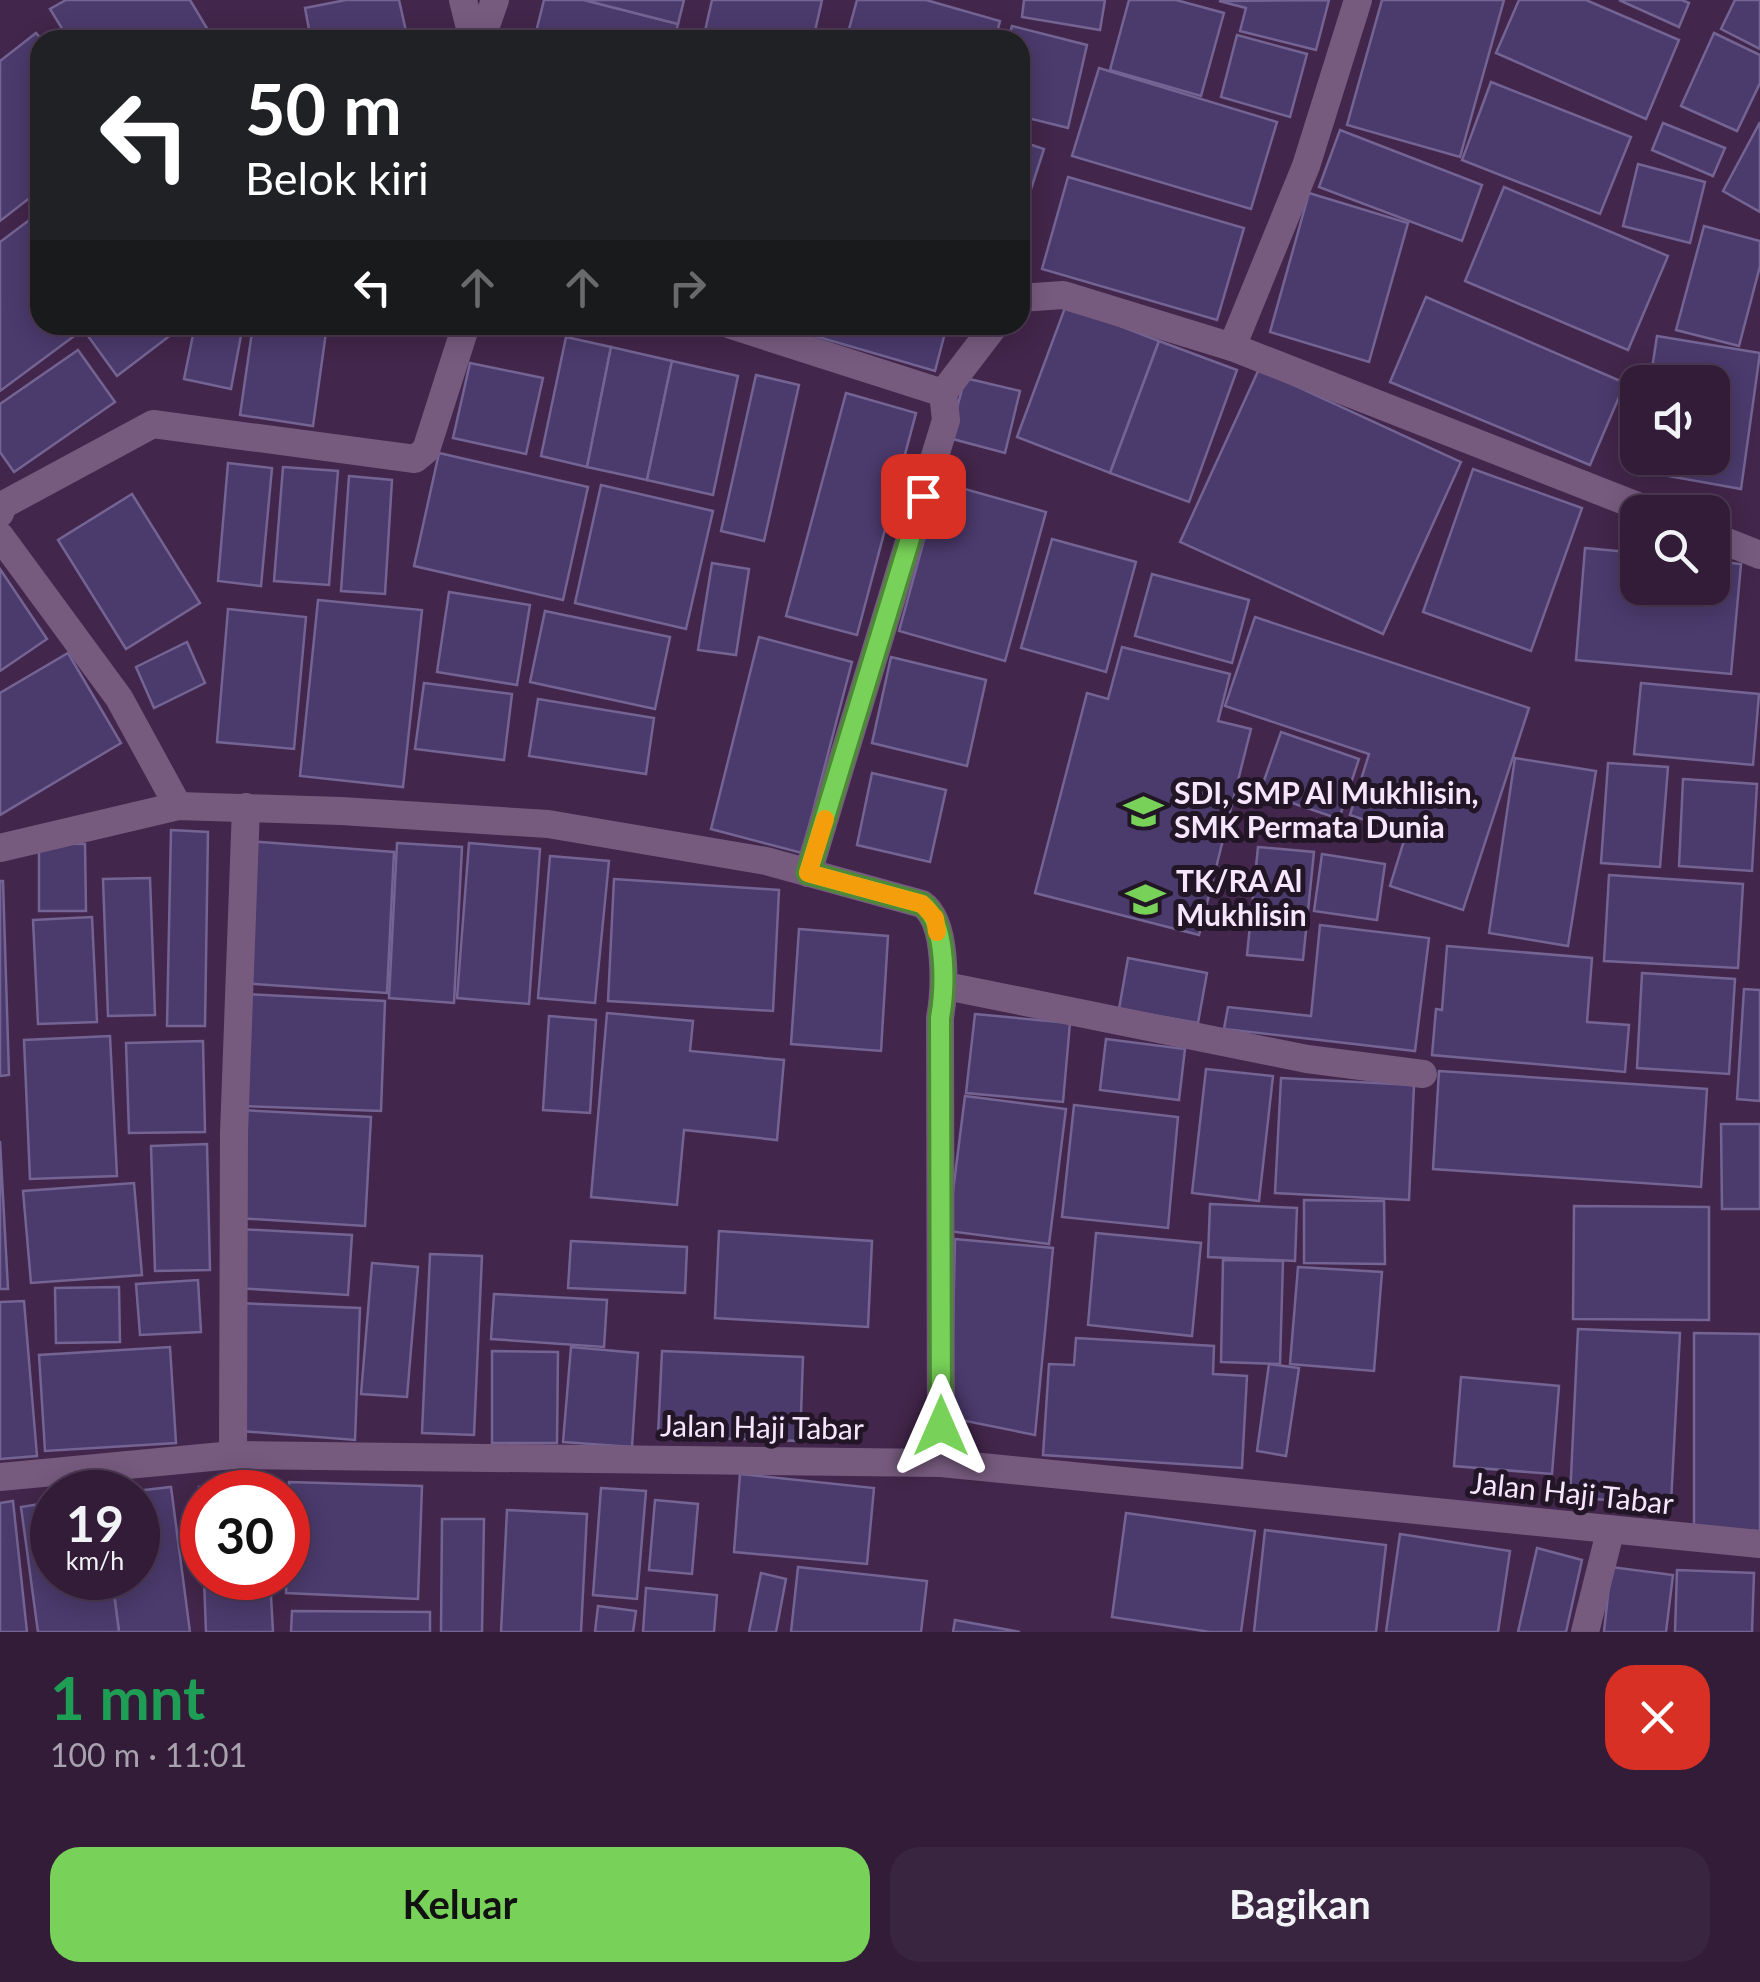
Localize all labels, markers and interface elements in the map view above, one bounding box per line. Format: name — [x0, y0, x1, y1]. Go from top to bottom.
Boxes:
text: 50 m — [245, 66, 402, 150]
icon: left — [80, 70, 210, 200]
text: Belok kiri — [245, 151, 429, 205]
icon: left — [345, 260, 400, 315]
icon: ahead — [450, 260, 505, 315]
icon: ahead — [555, 260, 610, 315]
icon: right — [660, 260, 715, 315]
map controls — [1620, 365, 1730, 605]
button: sound — [1620, 365, 1730, 475]
pin — [881, 454, 966, 539]
icon: arrive — [896, 469, 951, 524]
button: search — [1620, 495, 1730, 605]
place label: SDI, SMP Al Mukhlisin, SMK Permata Dunia — [1174, 774, 1479, 844]
school or university icon: SDI, SMP Al Mukhlisin, SMK Permata Dunia — [1123, 790, 1165, 832]
place label: TK/RA Al Mukhlisin — [1176, 862, 1307, 932]
school or university icon: TK/RA Al Mukhlisin — [1125, 878, 1167, 920]
position arrow — [889, 1374, 993, 1478]
street label: Jalan Haji Tabar — [660, 1406, 864, 1446]
street label: Jalan Haji Tabar — [1469, 1463, 1675, 1521]
speed limit sign: 30 — [180, 1470, 310, 1600]
text: 19 — [66, 1493, 124, 1553]
text: km/h — [66, 1545, 124, 1575]
text: 1 mnt — [50, 1661, 205, 1733]
button: close — [1605, 1665, 1710, 1770]
text: 100 m · 11:01 — [50, 1735, 247, 1774]
button: Keluar — [50, 1847, 870, 1962]
button: Bagikan — [890, 1847, 1710, 1962]

